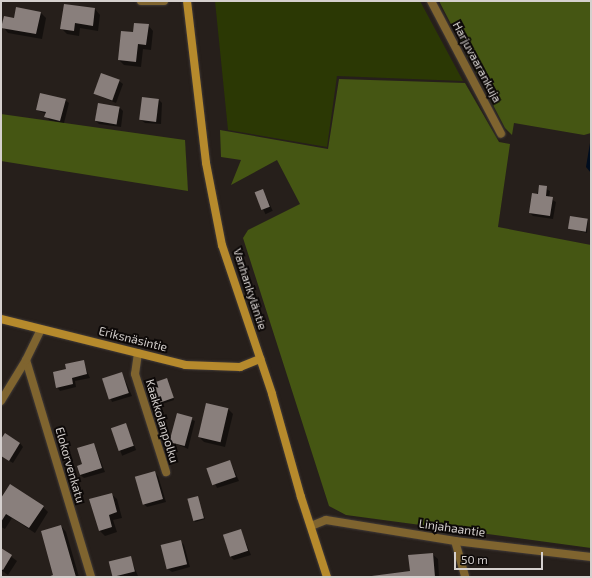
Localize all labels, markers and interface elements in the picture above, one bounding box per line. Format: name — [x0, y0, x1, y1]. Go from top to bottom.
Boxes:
street label: Harjuvaarankuja — [450, 19, 504, 105]
street label: Vanhankyläntie — [230, 247, 270, 331]
street label: Eriksnäsintie — [97, 324, 169, 354]
street label: Kaakkolanpolku — [142, 378, 182, 464]
street label: Elokorvenkatu — [52, 425, 88, 505]
street label: Linjahaantie — [418, 516, 486, 540]
scale bar — [456, 544, 545, 570]
text: 50 m — [461, 552, 488, 566]

